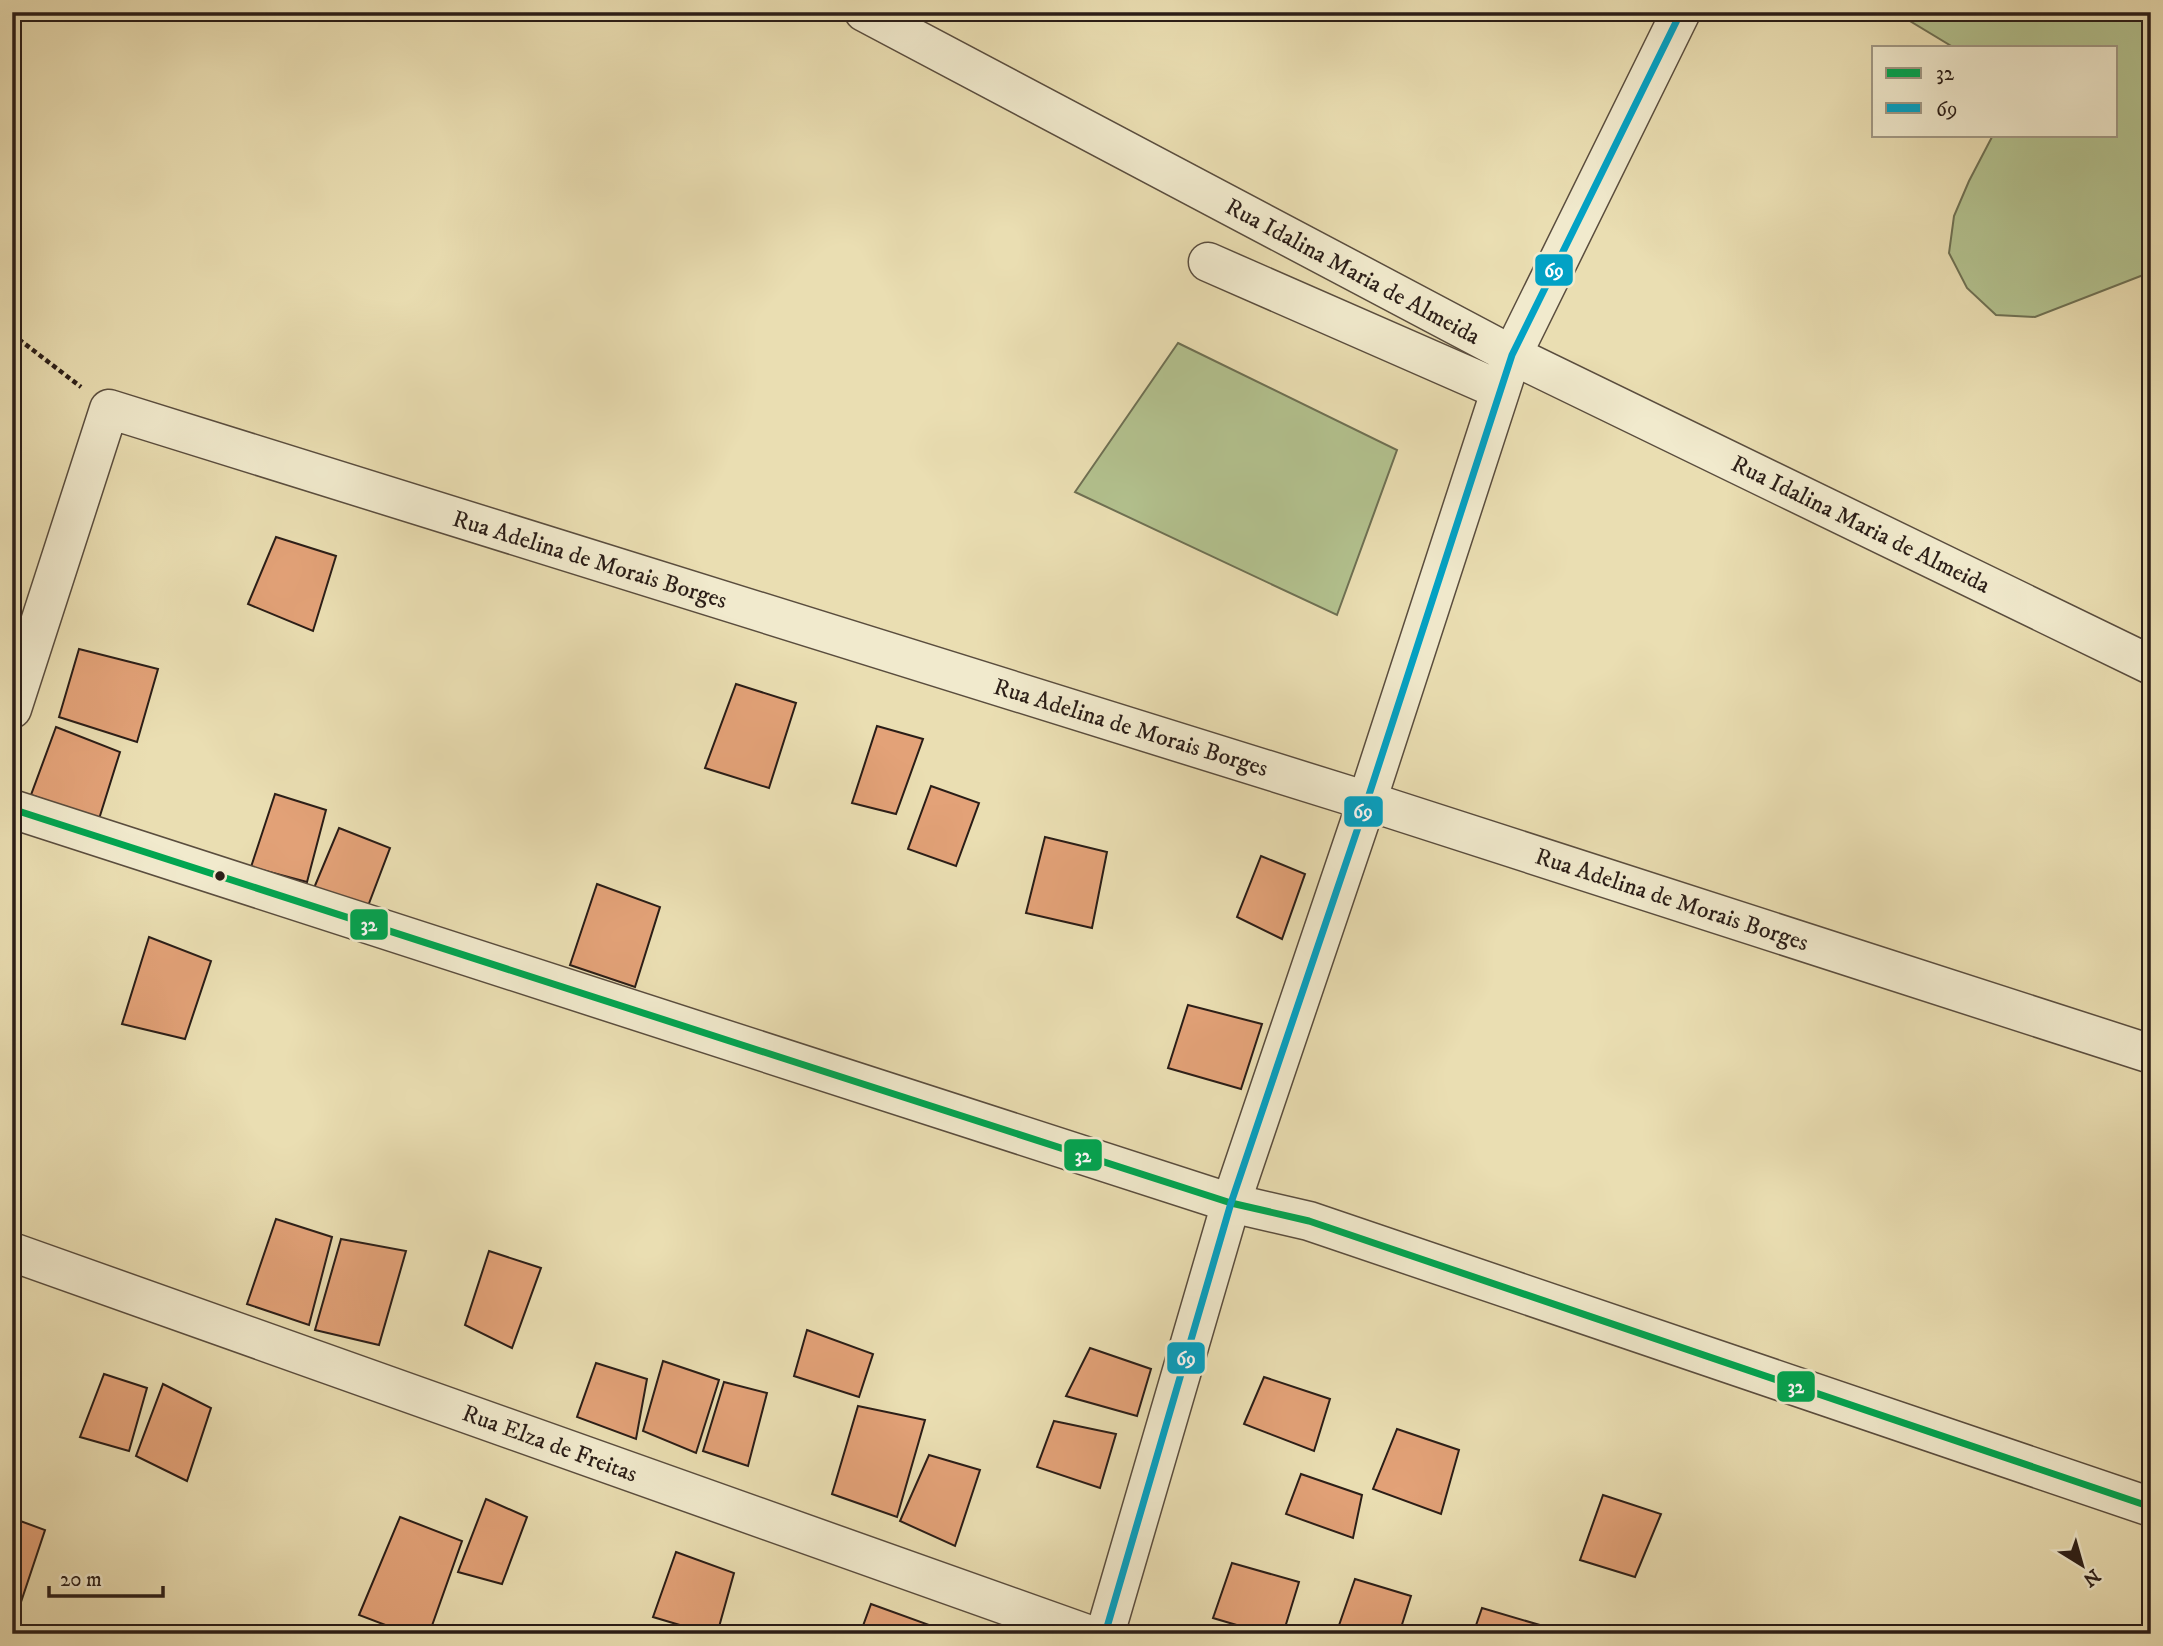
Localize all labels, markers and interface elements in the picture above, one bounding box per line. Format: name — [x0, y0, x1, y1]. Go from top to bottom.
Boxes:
legend — [1872, 46, 2118, 136]
text: 32 — [1936, 61, 1955, 87]
text: 69 — [1936, 97, 1957, 123]
street label: Rua Idalina Maria de Almeida — [1220, 192, 1486, 352]
line badge: 69 — [1534, 253, 1574, 287]
text: 69 — [1544, 260, 1564, 283]
street label: Rua Idalina Maria de Almeida — [1726, 449, 1996, 601]
street label: Rua Adelina de Morais Borges — [449, 504, 731, 616]
street label: Rua Adelina de Morais Borges — [990, 672, 1272, 784]
line badge: 69 — [1343, 795, 1384, 828]
text: 69 — [1353, 801, 1373, 824]
street label: Rua Adelina de Morais Borges — [1531, 842, 1812, 958]
unlabelled marker — [213, 869, 227, 883]
line badge: 32 — [349, 908, 389, 941]
text: 32 — [361, 914, 378, 937]
line badge: 32 — [1063, 1138, 1103, 1172]
text: 32 — [1075, 1145, 1092, 1168]
line badge: 69 — [1166, 1341, 1206, 1375]
text: 69 — [1176, 1348, 1196, 1371]
line badge: 32 — [1776, 1370, 1816, 1403]
text: 32 — [1788, 1376, 1805, 1399]
street label: Rua Elza de Freitas — [458, 1398, 641, 1490]
north arrow — [2048, 1530, 2118, 1600]
scale bar — [49, 1555, 163, 1599]
text: N — [2078, 1563, 2104, 1591]
text: 20 m — [60, 1567, 102, 1593]

